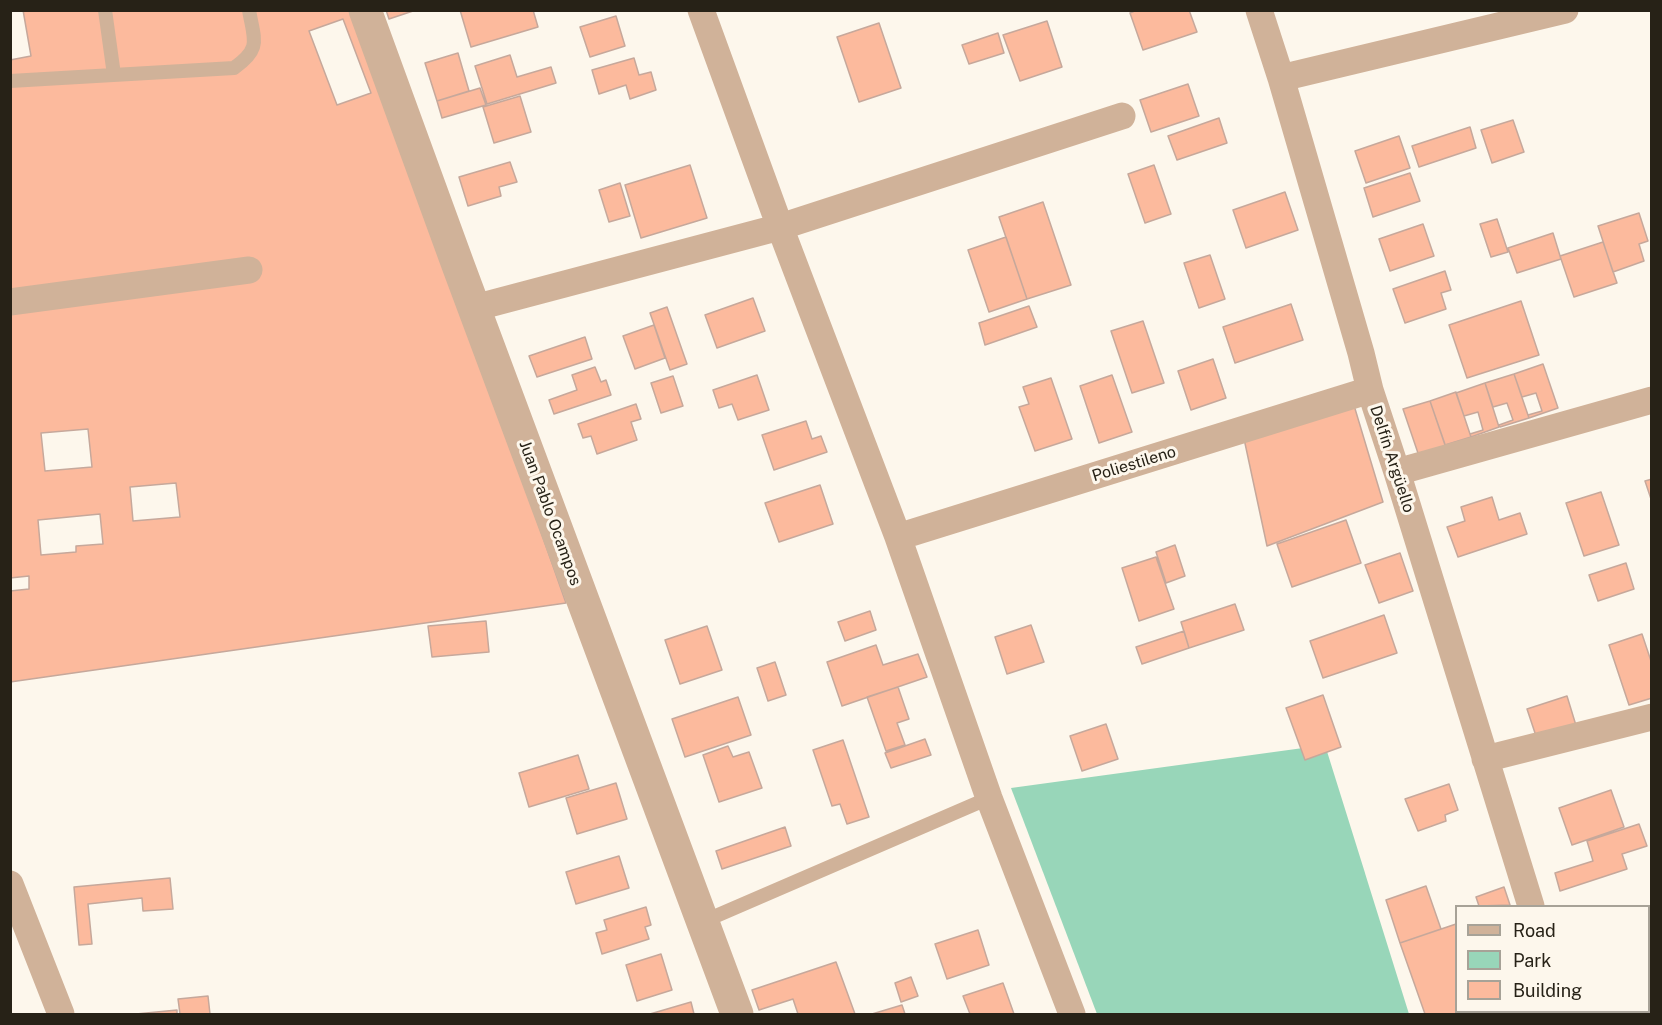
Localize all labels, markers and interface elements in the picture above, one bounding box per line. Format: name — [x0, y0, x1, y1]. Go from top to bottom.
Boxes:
street label: Delfín Argüello — [1366, 403, 1418, 515]
street label: Juan Pablo Ocampos — [515, 438, 585, 588]
street label: Poliestileno — [1090, 442, 1178, 486]
legend — [1455, 905, 1650, 1013]
text: Road — [1513, 920, 1556, 941]
text: Park — [1513, 950, 1551, 971]
text: Building — [1513, 980, 1582, 1001]

